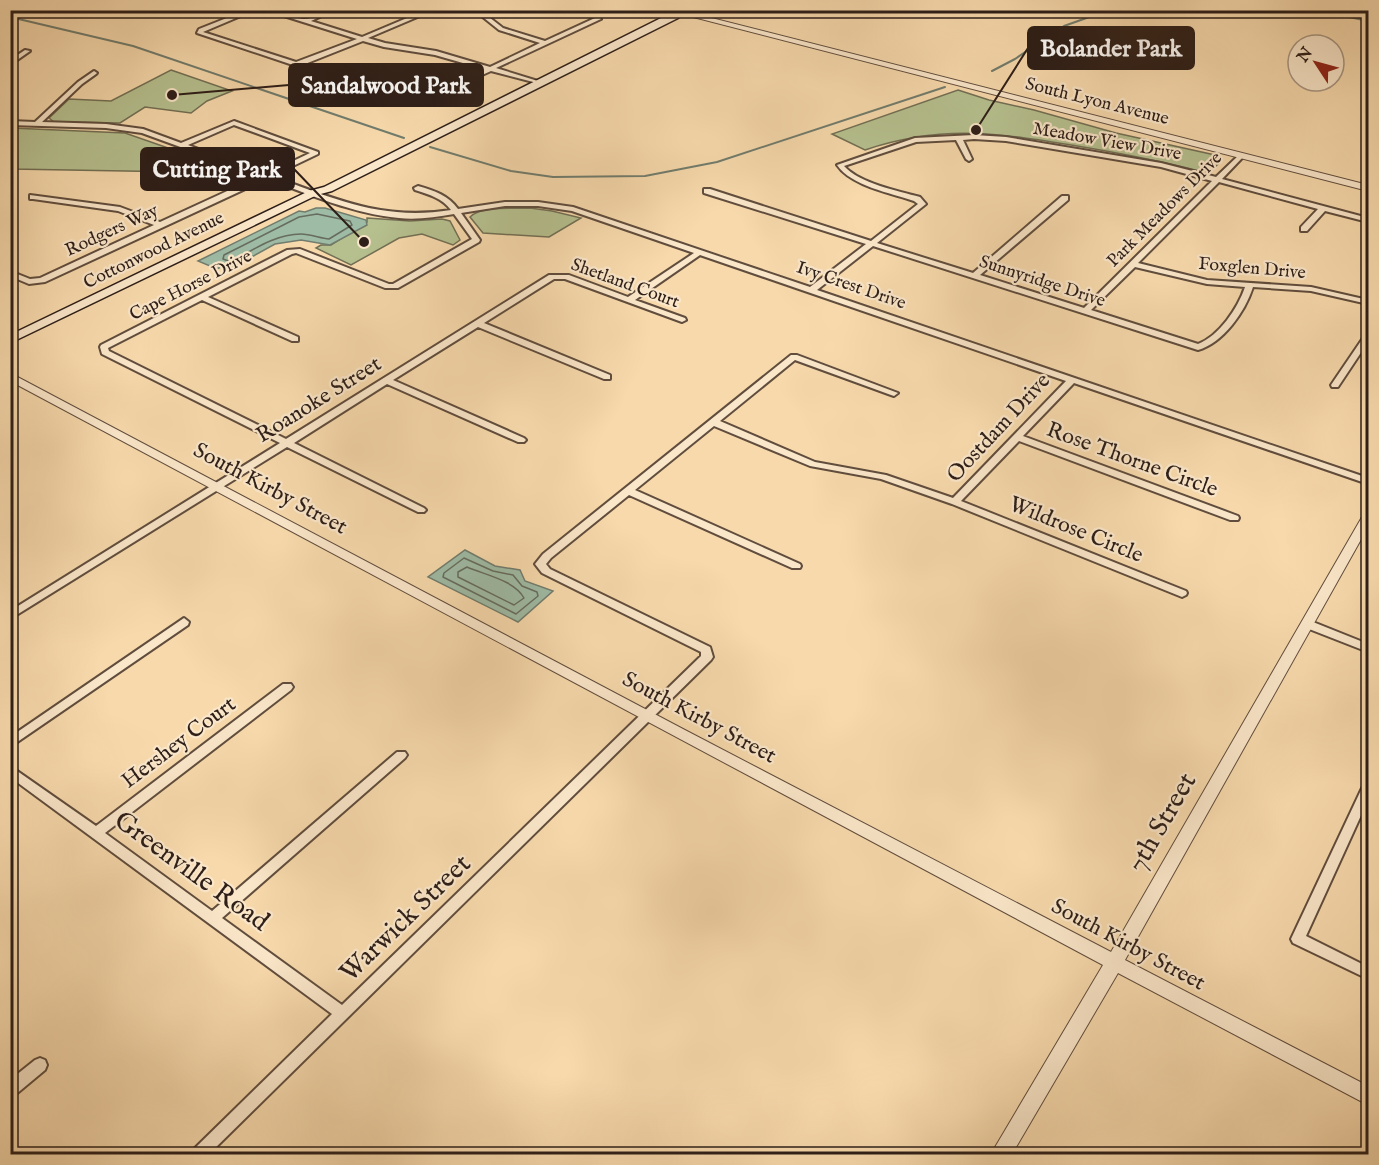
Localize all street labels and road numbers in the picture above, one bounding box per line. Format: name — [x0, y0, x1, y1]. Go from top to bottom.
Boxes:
street label: South Lyon Avenue — [1023, 73, 1171, 131]
street label: Meadow View Drive — [1031, 118, 1183, 166]
street label: Park Meadows Drive — [1102, 147, 1228, 273]
street label: Rodgers Way — [62, 199, 162, 263]
street label: Cottonwood Avenue — [80, 207, 228, 295]
street label: Cape Horse Drive — [126, 245, 256, 327]
street label: Sunnyridge Drive — [976, 251, 1108, 313]
street label: Foxglen Drive — [1197, 253, 1307, 285]
street label: Shetland Court — [568, 254, 682, 314]
street label: Ivy Crest Drive — [793, 257, 909, 315]
street label: Roanoke Street — [251, 350, 387, 450]
street label: Oostdam Drive — [941, 367, 1057, 489]
street label: Rose Thorne Circle — [1042, 416, 1222, 504]
street label: South Kirby Street — [188, 437, 352, 542]
street label: Wildrose Circle — [1005, 490, 1147, 570]
street label: South Kirby Street — [617, 666, 781, 771]
street label: Hershey Court — [116, 691, 242, 795]
street label: 7th Street — [1121, 767, 1205, 879]
street label: Greenville Road — [107, 804, 276, 940]
street label: Warwick Street — [333, 848, 479, 990]
street label: South Kirby Street — [1046, 893, 1210, 998]

